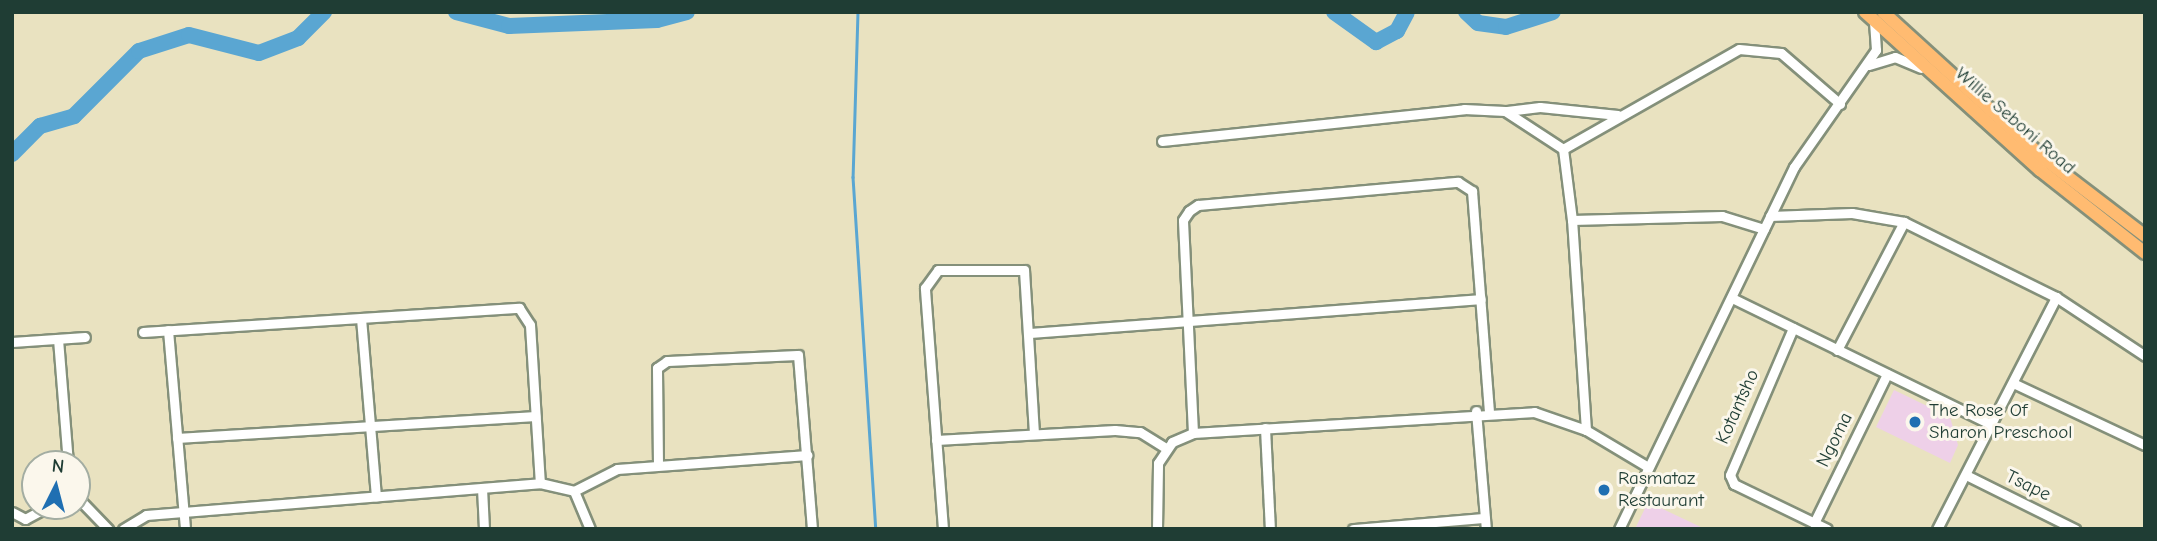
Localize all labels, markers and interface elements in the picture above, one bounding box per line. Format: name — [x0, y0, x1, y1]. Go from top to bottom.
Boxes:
street label: Willie Seboni Road — [1950, 63, 2080, 179]
street label: Kotantsho — [1711, 366, 1765, 448]
place label: The Rose Of Sharon Preschool — [1929, 400, 2072, 444]
street label: Ngoma — [1812, 409, 1858, 471]
marker: The Rose Of Sharon Preschool — [1907, 414, 1923, 430]
north arrow — [21, 450, 91, 520]
text: N — [51, 455, 65, 478]
street label: Tsape — [2002, 465, 2054, 507]
place label: Rasmataz Restaurant — [1618, 468, 1704, 512]
marker: Rasmataz Restaurant — [1596, 482, 1612, 498]

